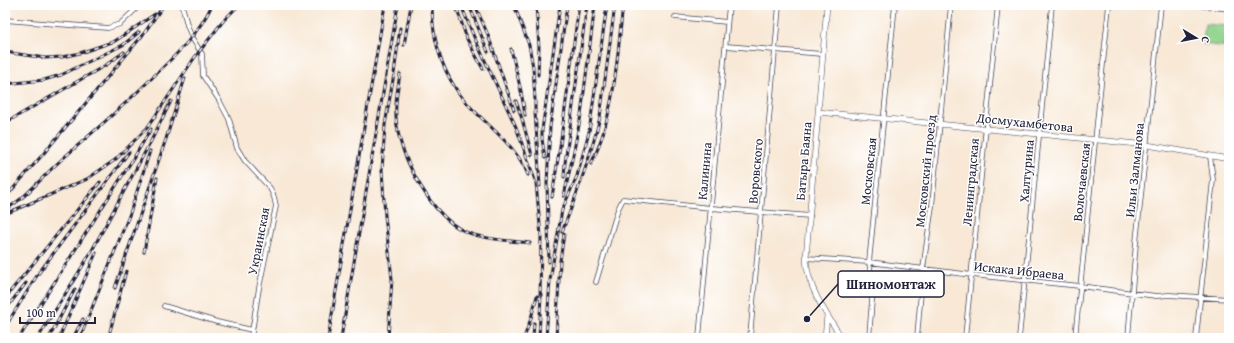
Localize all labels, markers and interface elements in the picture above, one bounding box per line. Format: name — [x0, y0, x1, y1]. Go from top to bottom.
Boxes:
north arrow — [1176, 18, 1216, 58]
text: С — [1197, 35, 1214, 44]
street label: Досмухамбетова — [975, 108, 1075, 137]
street label: Московский проезд — [910, 114, 941, 228]
street label: Батыра Баяна — [791, 120, 816, 201]
street label: Ильи Залманова — [1120, 121, 1149, 218]
street label: Московская — [856, 136, 882, 206]
street label: Воровского — [743, 137, 768, 204]
street label: Ленинградская — [957, 137, 984, 227]
street label: Халтурина — [1014, 138, 1039, 203]
street label: Калинина — [693, 140, 717, 201]
street label: Волочаевская — [1068, 142, 1095, 222]
street label: Украинская — [243, 205, 274, 277]
street label: Искака Ибраева — [973, 256, 1066, 285]
callout: Шиномонтаж — [838, 271, 944, 297]
text: Шиномонтаж — [846, 274, 937, 294]
scale bar — [20, 299, 95, 325]
text: 100 m — [26, 304, 56, 321]

